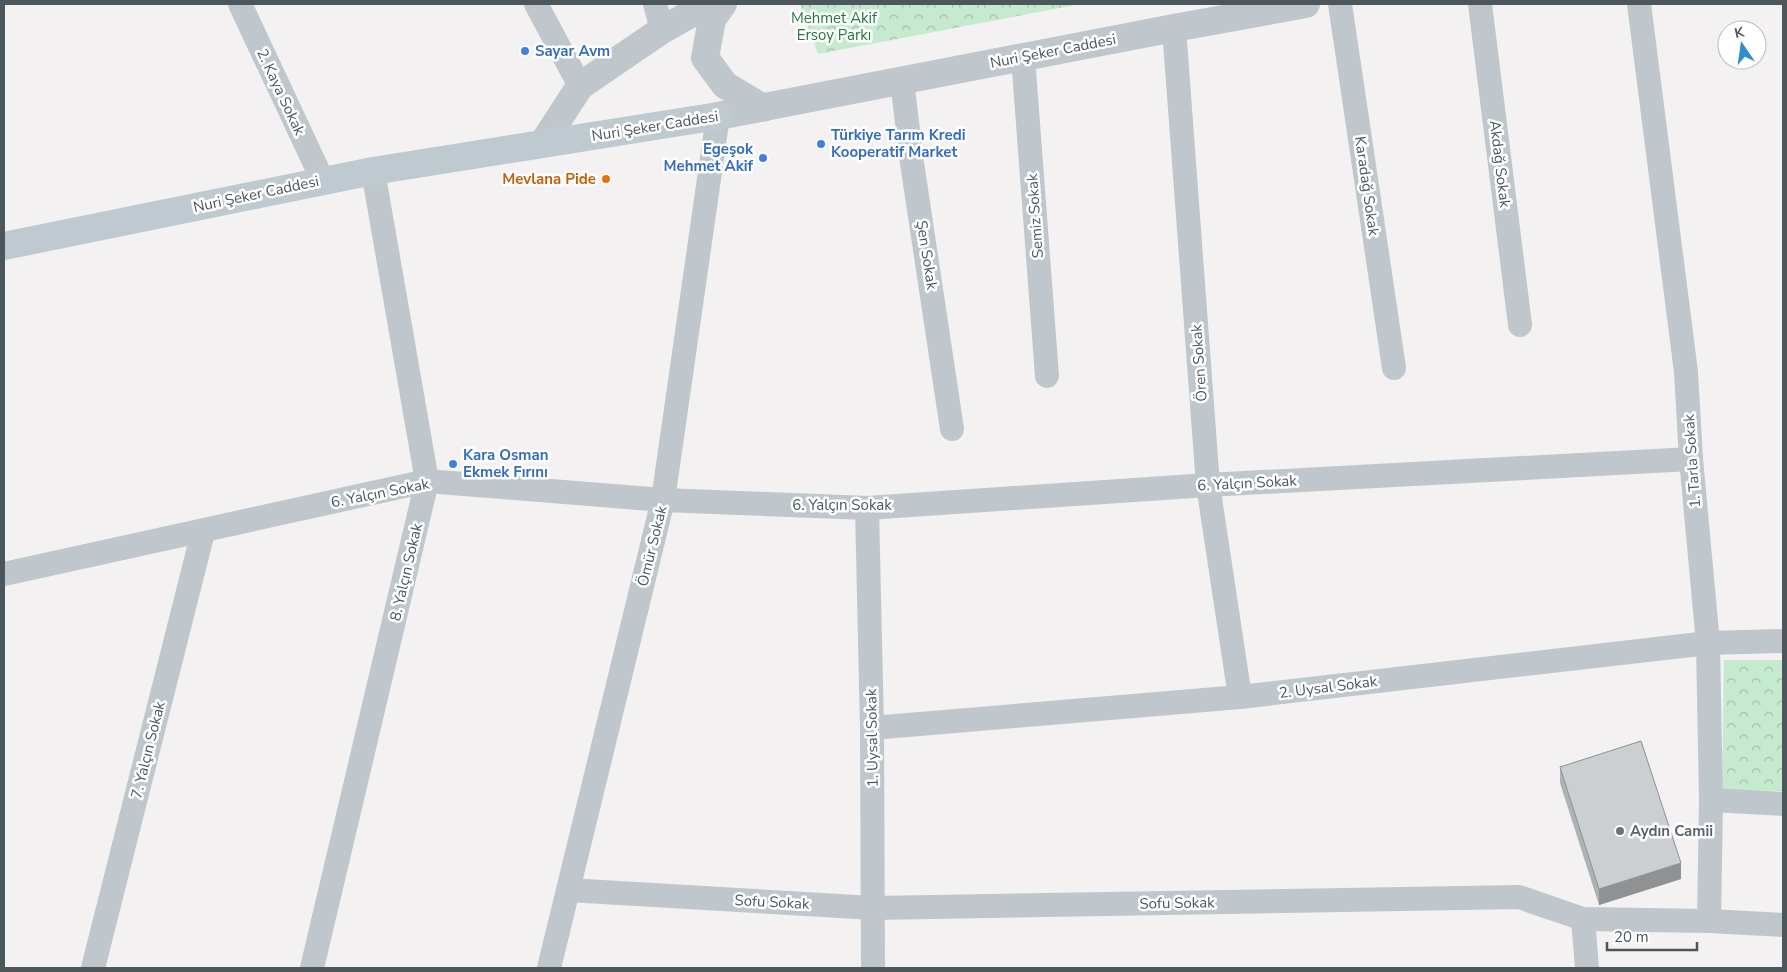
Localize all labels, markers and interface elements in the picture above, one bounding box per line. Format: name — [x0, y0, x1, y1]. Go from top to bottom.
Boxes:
park label: Mehmet Akif Ersoy Parkı — [791, 8, 878, 45]
north arrow — [1717, 20, 1767, 70]
text: K — [1733, 22, 1747, 43]
street label: Nuri Şeker Caddesi — [988, 29, 1118, 73]
place label: Sayar Avm — [535, 41, 610, 61]
street label: 2. Kaya Sokak — [252, 45, 310, 139]
marker: Sayar Avm — [519, 45, 531, 57]
street label: Nuri Şeker Caddesi — [590, 106, 720, 146]
street label: Akdağ Sokak — [1485, 119, 1515, 209]
place label: Türkiye Tarım Kredi Kooperatif Market — [831, 125, 965, 162]
street label: Karadağ Sokak — [1350, 135, 1384, 238]
marker: Türkiye Tarım Kredi Kooperatif Market — [815, 138, 827, 150]
place label: Egeşok Mehmet Akif — [664, 139, 754, 176]
marker: Egeşok Mehmet Akif — [757, 152, 769, 164]
place label: Mevlana Pide — [502, 169, 596, 189]
street label: Nuri Şeker Caddesi — [191, 171, 321, 217]
marker: Mevlana Pide — [600, 173, 612, 185]
street label: Semiz Sokak — [1022, 173, 1048, 259]
street label: Şen Sokak — [912, 219, 942, 292]
street label: Ören Sokak — [1186, 323, 1212, 402]
street label: 1. Tarla Sokak — [1679, 413, 1705, 509]
place label: Kara Osman Ekmek Fırını — [463, 445, 548, 482]
marker: Kara Osman Ekmek Fırını — [447, 458, 459, 470]
street label: 6. Yalçın Sokak — [1197, 470, 1298, 496]
street label: 6. Yalçın Sokak — [329, 474, 431, 512]
street label: 6. Yalçın Sokak — [792, 495, 892, 515]
street label: Ömür Sokak — [632, 503, 672, 588]
street label: 8. Yalçın Sokak — [385, 521, 427, 623]
street label: 2. Uysal Sokak — [1278, 671, 1379, 703]
street label: 1. Uysal Sokak — [861, 688, 883, 787]
street label: 7. Yalçın Sokak — [126, 699, 170, 801]
place label: Aydın Camii — [1630, 821, 1713, 841]
marker: Aydın Camii — [1614, 825, 1626, 837]
street label: Sofu Sokak — [734, 890, 811, 914]
street label: Sofu Sokak — [1139, 892, 1215, 914]
scale bar — [1607, 920, 1697, 952]
text: 20 m — [1614, 927, 1649, 947]

